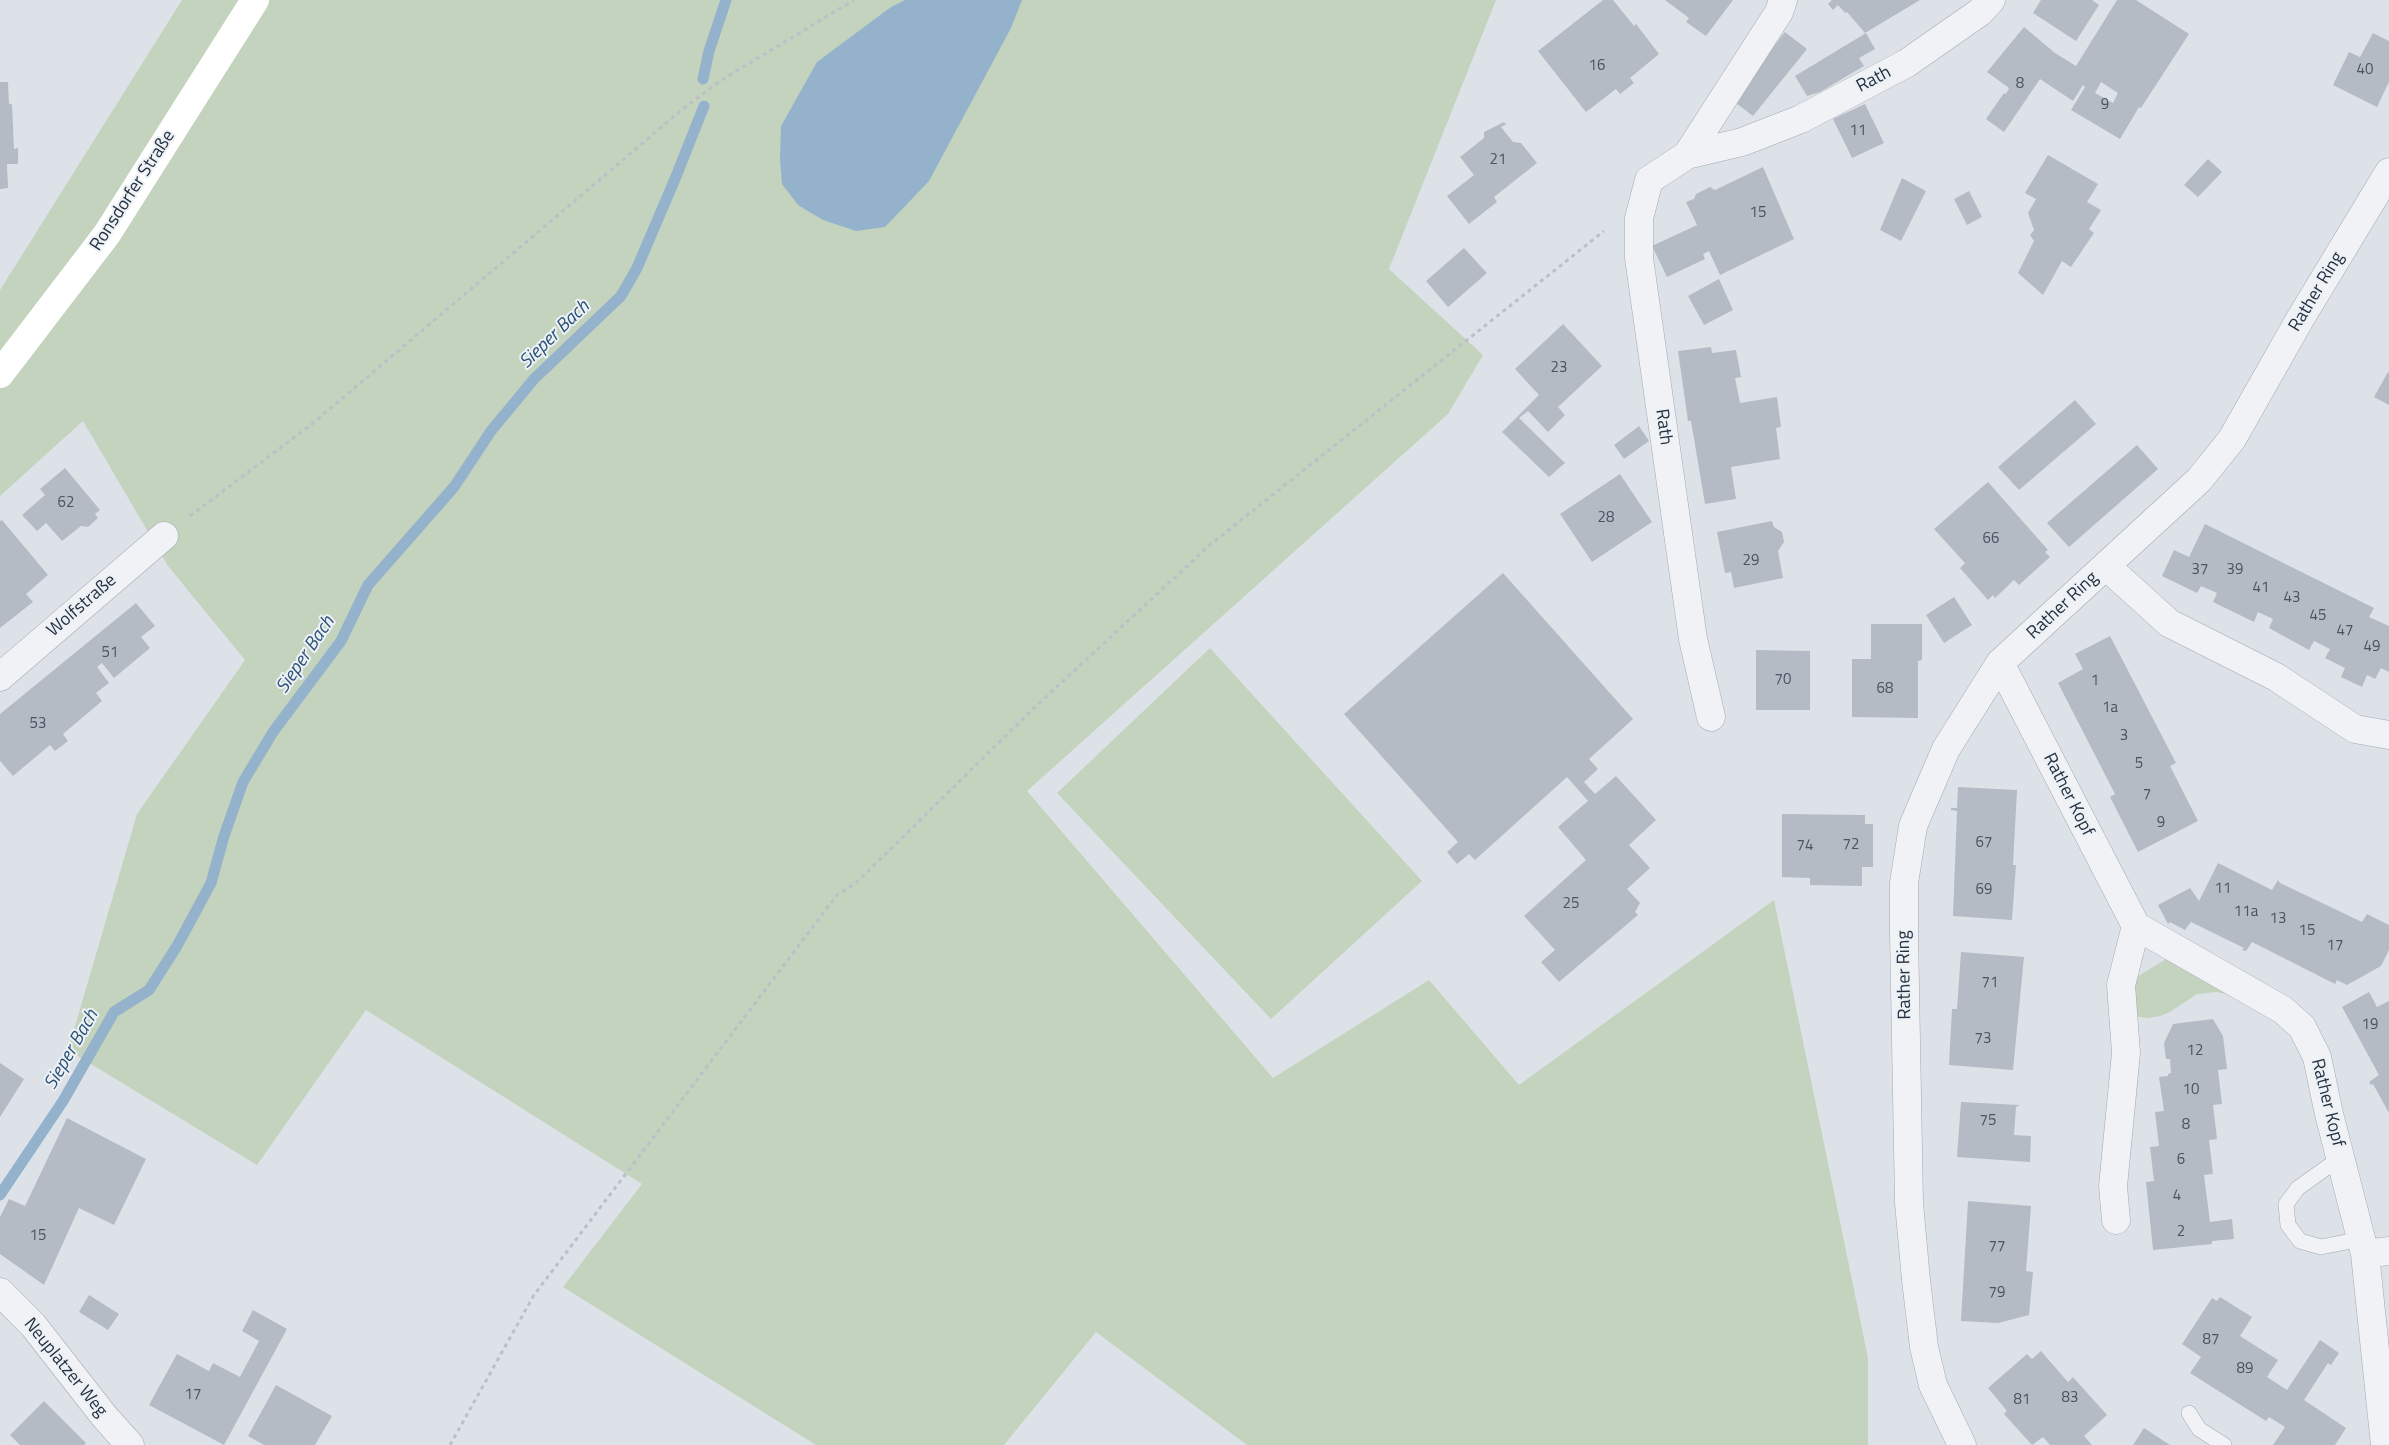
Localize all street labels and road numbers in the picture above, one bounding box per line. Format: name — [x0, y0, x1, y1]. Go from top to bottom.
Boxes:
street label: Rath — [1853, 62, 1895, 98]
street label: Ronsdorfer Straße — [86, 127, 180, 255]
street label: Rather Ring — [2285, 248, 2349, 336]
street label: Rath — [1650, 408, 1676, 446]
street label: Rather Ring — [2023, 568, 2103, 644]
street label: Wolfstraße — [43, 570, 121, 642]
street label: Rather Kopf — [2038, 750, 2098, 840]
street label: Rather Ring — [1893, 930, 1917, 1020]
street label: Rather Kopf — [2306, 1057, 2348, 1149]
street label: Neuplatzer Weg — [19, 1314, 111, 1422]

